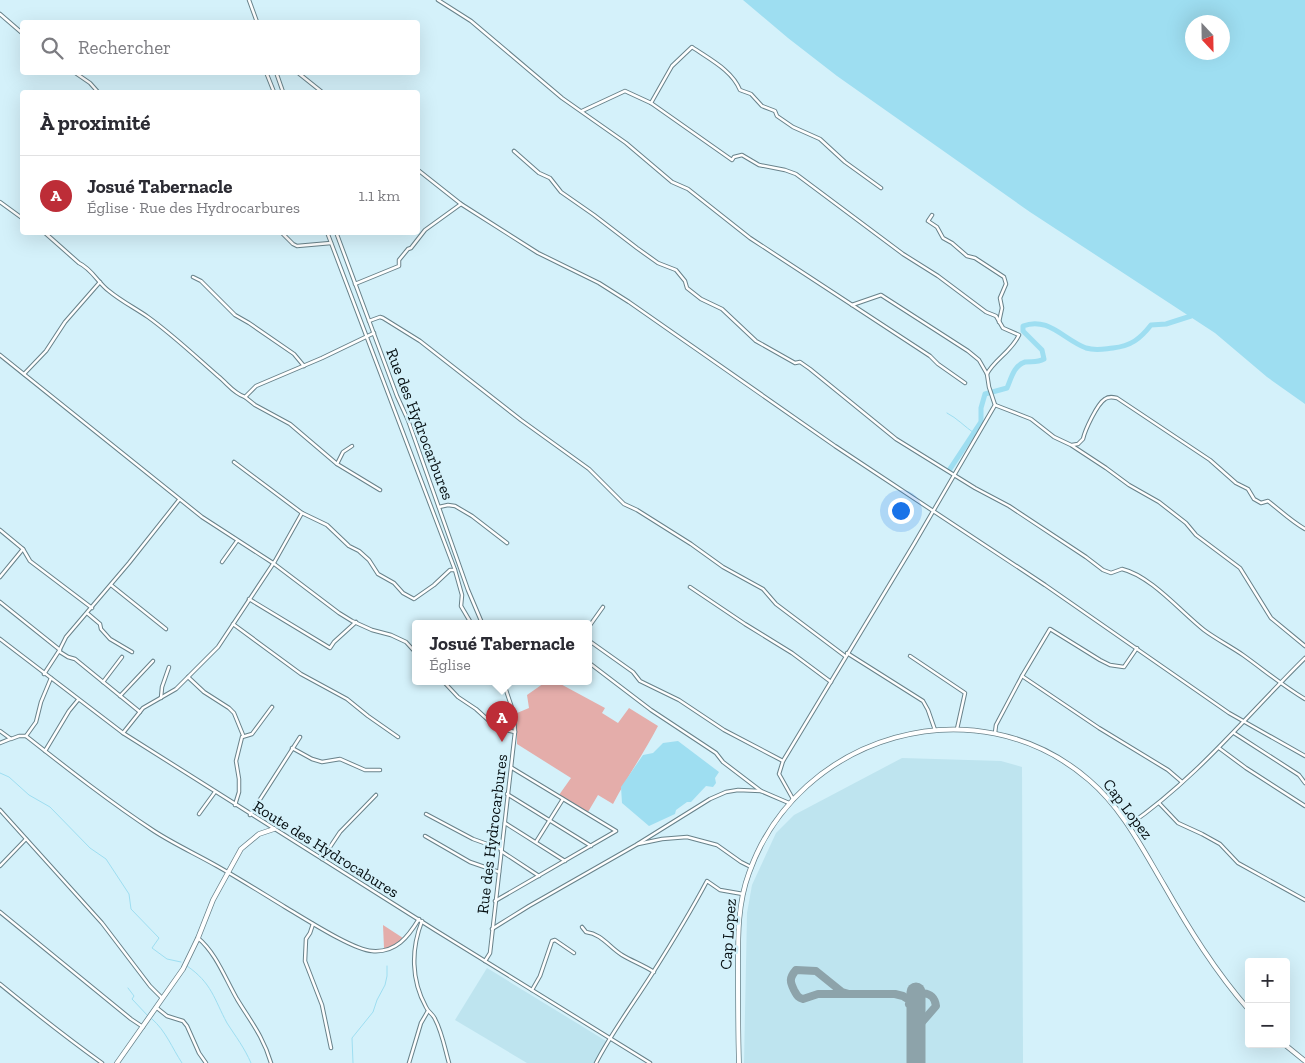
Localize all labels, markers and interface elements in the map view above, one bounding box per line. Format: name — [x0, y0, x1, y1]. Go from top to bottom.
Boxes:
north arrow — [1185, 15, 1230, 60]
search box — [20, 20, 420, 75]
icon: search — [38, 34, 66, 62]
text: Rechercher — [78, 36, 171, 59]
text: À proximité — [40, 110, 150, 135]
text: Josué Tabernacle — [87, 175, 232, 198]
text: A — [51, 186, 62, 205]
text: 1.1 km — [359, 186, 400, 205]
text: Église · Rue des Hydrocarbures — [87, 198, 300, 217]
street label: Rue des Hydrocarbures — [382, 346, 458, 502]
your location — [888, 498, 914, 524]
popup — [412, 620, 592, 685]
text: Josué Tabernacle — [429, 632, 575, 655]
text: Église — [429, 655, 471, 674]
pin: A — [486, 701, 518, 742]
street label: Rue des Hydrocarbures — [473, 753, 511, 915]
street label: Cap Lopez — [1099, 775, 1157, 843]
street label: Route des Hydrocabures — [250, 796, 402, 902]
street label: Cap Lopez — [716, 898, 740, 970]
map controls — [1245, 958, 1290, 1048]
button: + — [1245, 958, 1290, 1003]
button: − — [1245, 1003, 1290, 1048]

